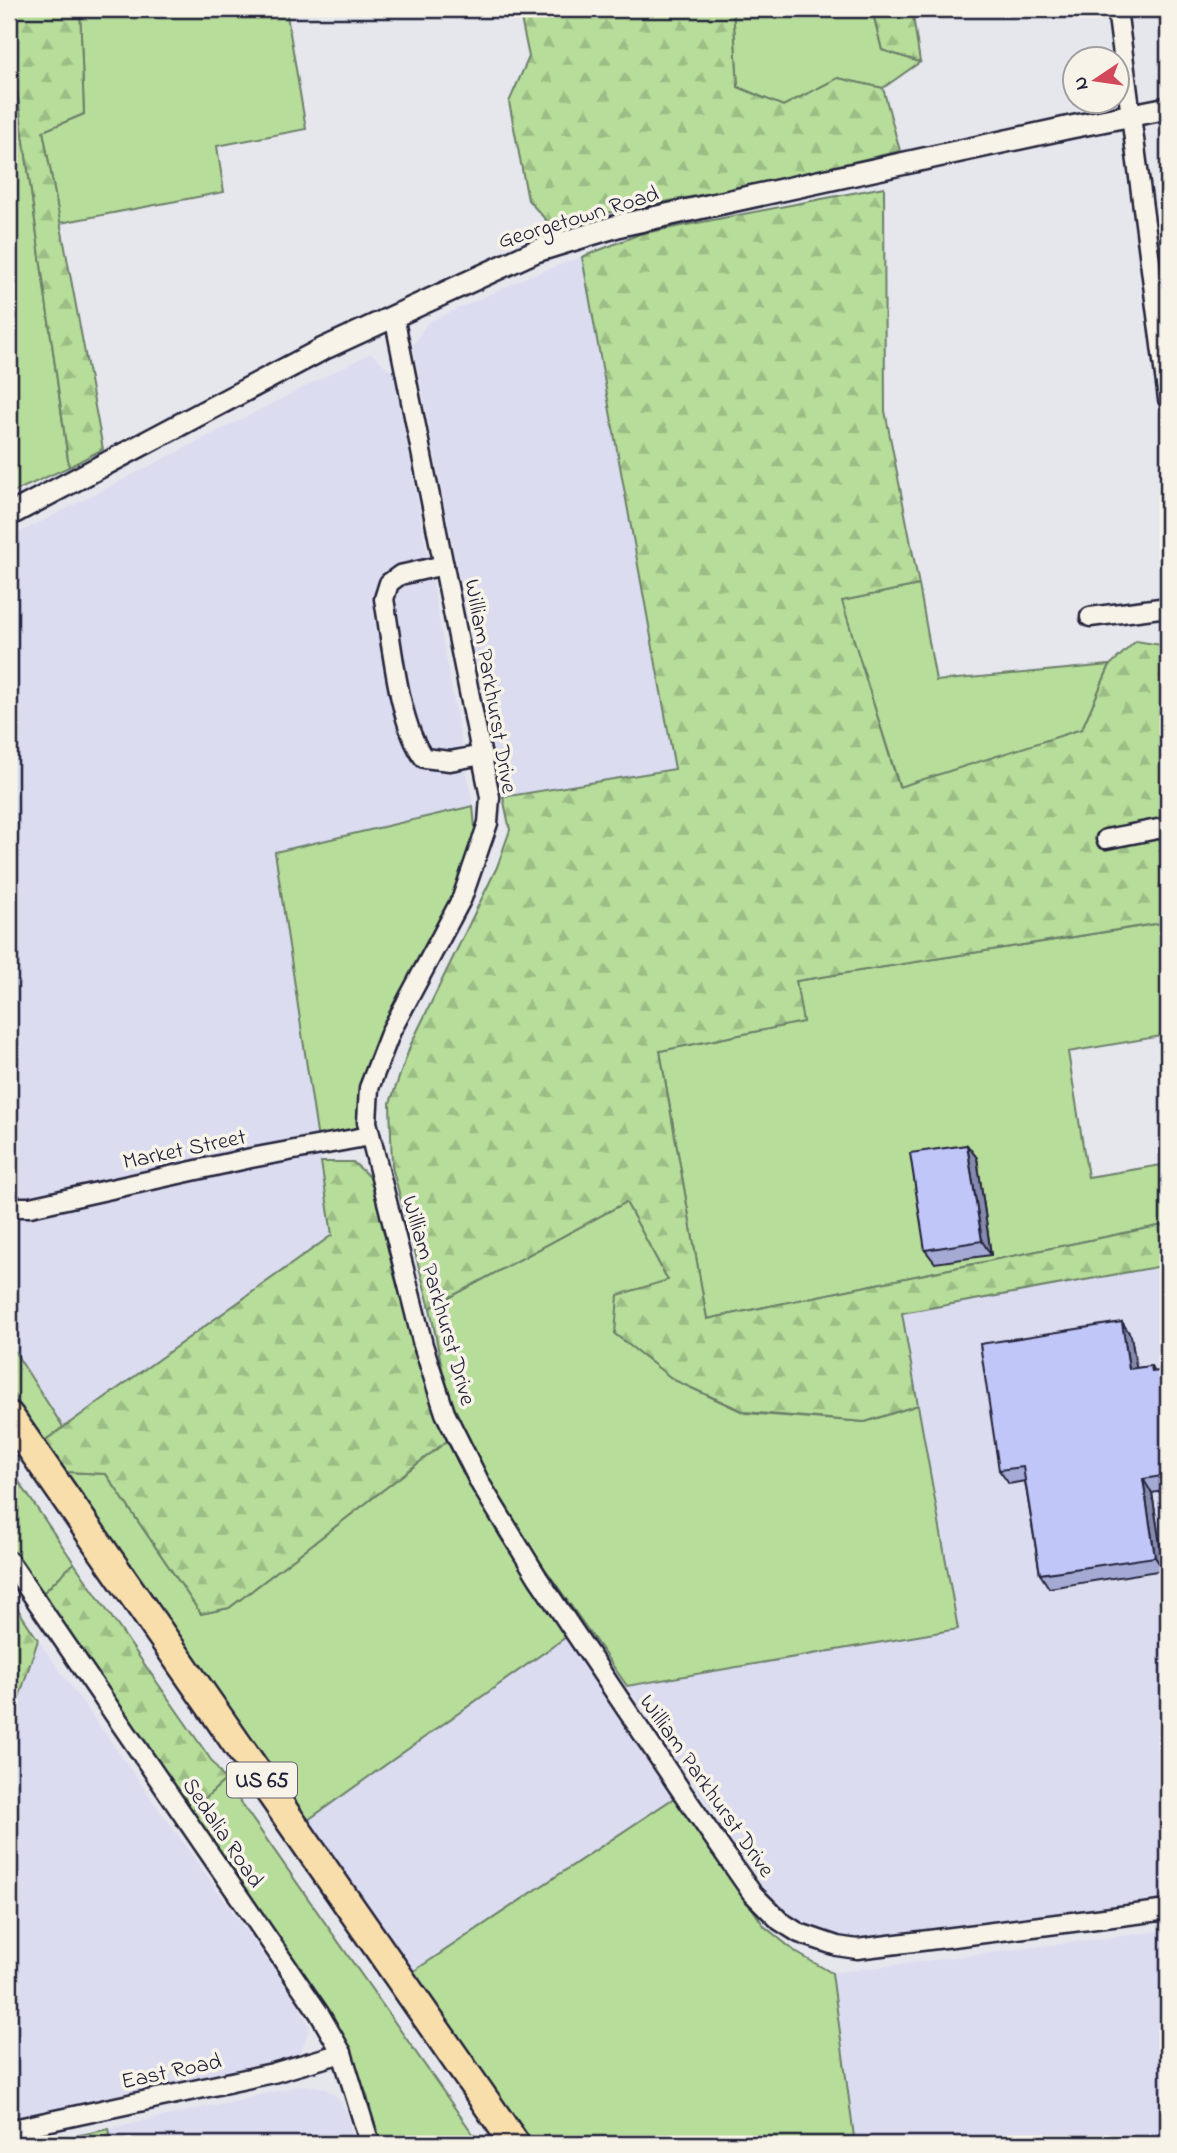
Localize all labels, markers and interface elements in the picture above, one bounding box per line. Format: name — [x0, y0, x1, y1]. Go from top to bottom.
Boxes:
north arrow — [1062, 46, 1132, 116]
text: N — [1067, 74, 1096, 93]
street label: Georgetown Road — [494, 178, 663, 259]
street label: William Parkhurst Drive — [454, 577, 525, 797]
street label: Market Street — [120, 1121, 250, 1180]
street label: William Parkhurst Drive — [392, 1192, 484, 1410]
street label: William Parkhurst Drive — [630, 1688, 782, 1885]
road number: US 65 — [227, 1762, 297, 1798]
street label: Sedalia Road — [173, 1772, 271, 1895]
street label: East Road — [118, 2046, 225, 2099]

